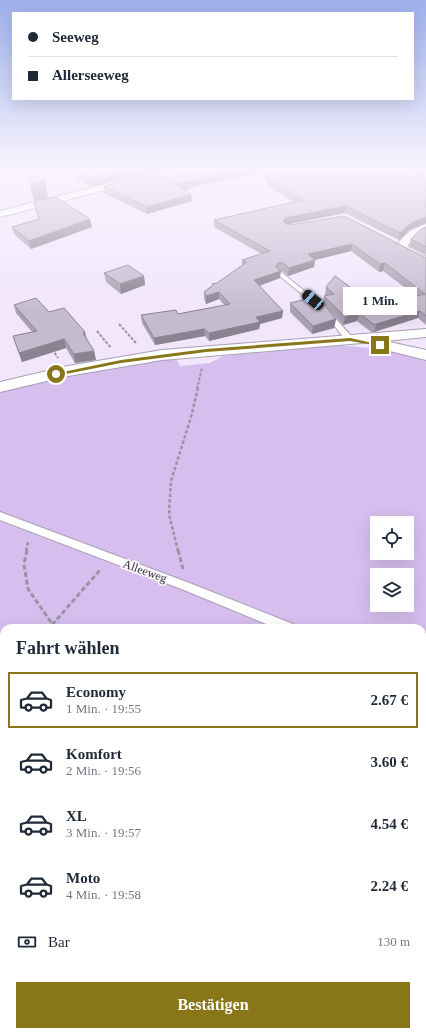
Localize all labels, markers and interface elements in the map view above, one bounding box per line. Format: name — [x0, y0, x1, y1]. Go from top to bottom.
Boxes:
text: Seeweg — [52, 29, 99, 45]
text: Allerseeweg — [52, 67, 129, 83]
callout: 1 Min. — [343, 287, 417, 315]
car — [300, 288, 326, 312]
text: 1 Min. — [362, 293, 398, 308]
route end — [371, 336, 389, 354]
route start — [47, 365, 65, 383]
map controls — [370, 516, 414, 612]
button: locate — [370, 516, 414, 560]
street label: Alleeweg — [121, 557, 169, 585]
button: layers — [370, 568, 414, 612]
text: Fahrt wählen — [16, 638, 120, 658]
icon: car — [18, 682, 54, 718]
text: Economy — [66, 684, 126, 700]
text: 2.67 € — [371, 692, 408, 708]
text: 1 Min. · 19:55 — [66, 701, 141, 716]
icon: car — [18, 744, 54, 780]
text: Komfort — [66, 746, 122, 762]
text: 3.60 € — [371, 754, 408, 770]
text: 2 Min. · 19:56 — [66, 763, 141, 778]
icon: car — [18, 806, 54, 842]
text: XL — [66, 808, 87, 824]
text: 4.54 € — [371, 816, 408, 832]
text: 3 Min. · 19:57 — [66, 825, 141, 840]
icon: car — [18, 868, 54, 904]
text: Moto — [66, 870, 100, 886]
text: 2.24 € — [371, 878, 408, 894]
text: 4 Min. · 19:58 — [66, 887, 141, 902]
icon: cash — [16, 931, 38, 953]
text: Bar — [48, 934, 70, 950]
text: 130 m — [377, 934, 410, 949]
button: Bestätigen — [16, 982, 410, 1028]

